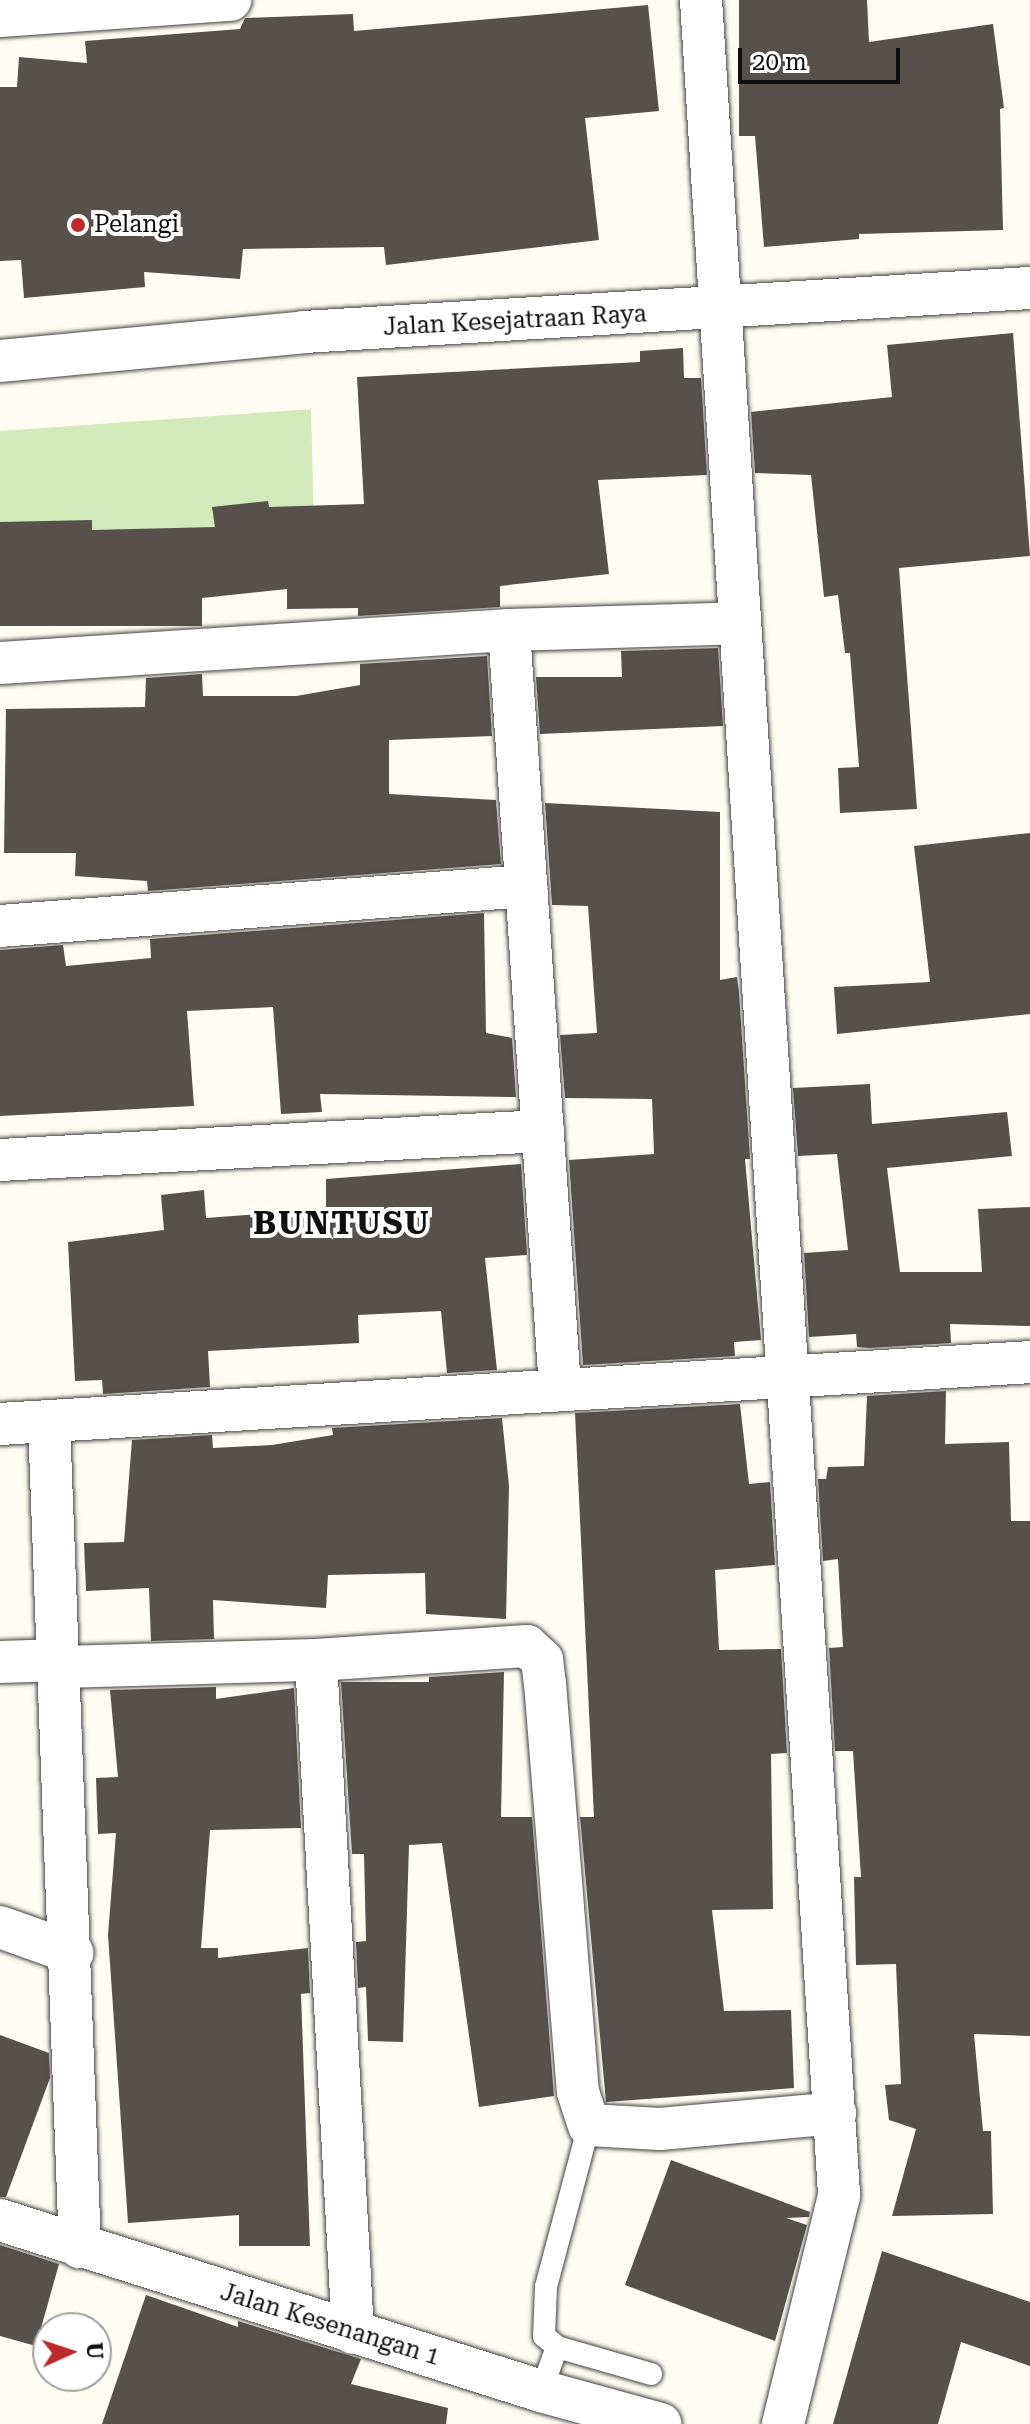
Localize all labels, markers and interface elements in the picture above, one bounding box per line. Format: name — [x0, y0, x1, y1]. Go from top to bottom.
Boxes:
scale bar — [742, 32, 904, 82]
text: 20 m — [752, 48, 807, 76]
place label: Pelangi — [94, 211, 179, 239]
marker: Pelangi — [69, 216, 87, 234]
street label: Jalan Kesejatraan Raya — [383, 300, 647, 342]
district label: BUNTUSU — [253, 1204, 431, 1242]
street label: Jalan Kesenangan 1 — [217, 2278, 443, 2372]
north arrow — [32, 2312, 112, 2392]
text: U — [82, 2342, 107, 2360]

